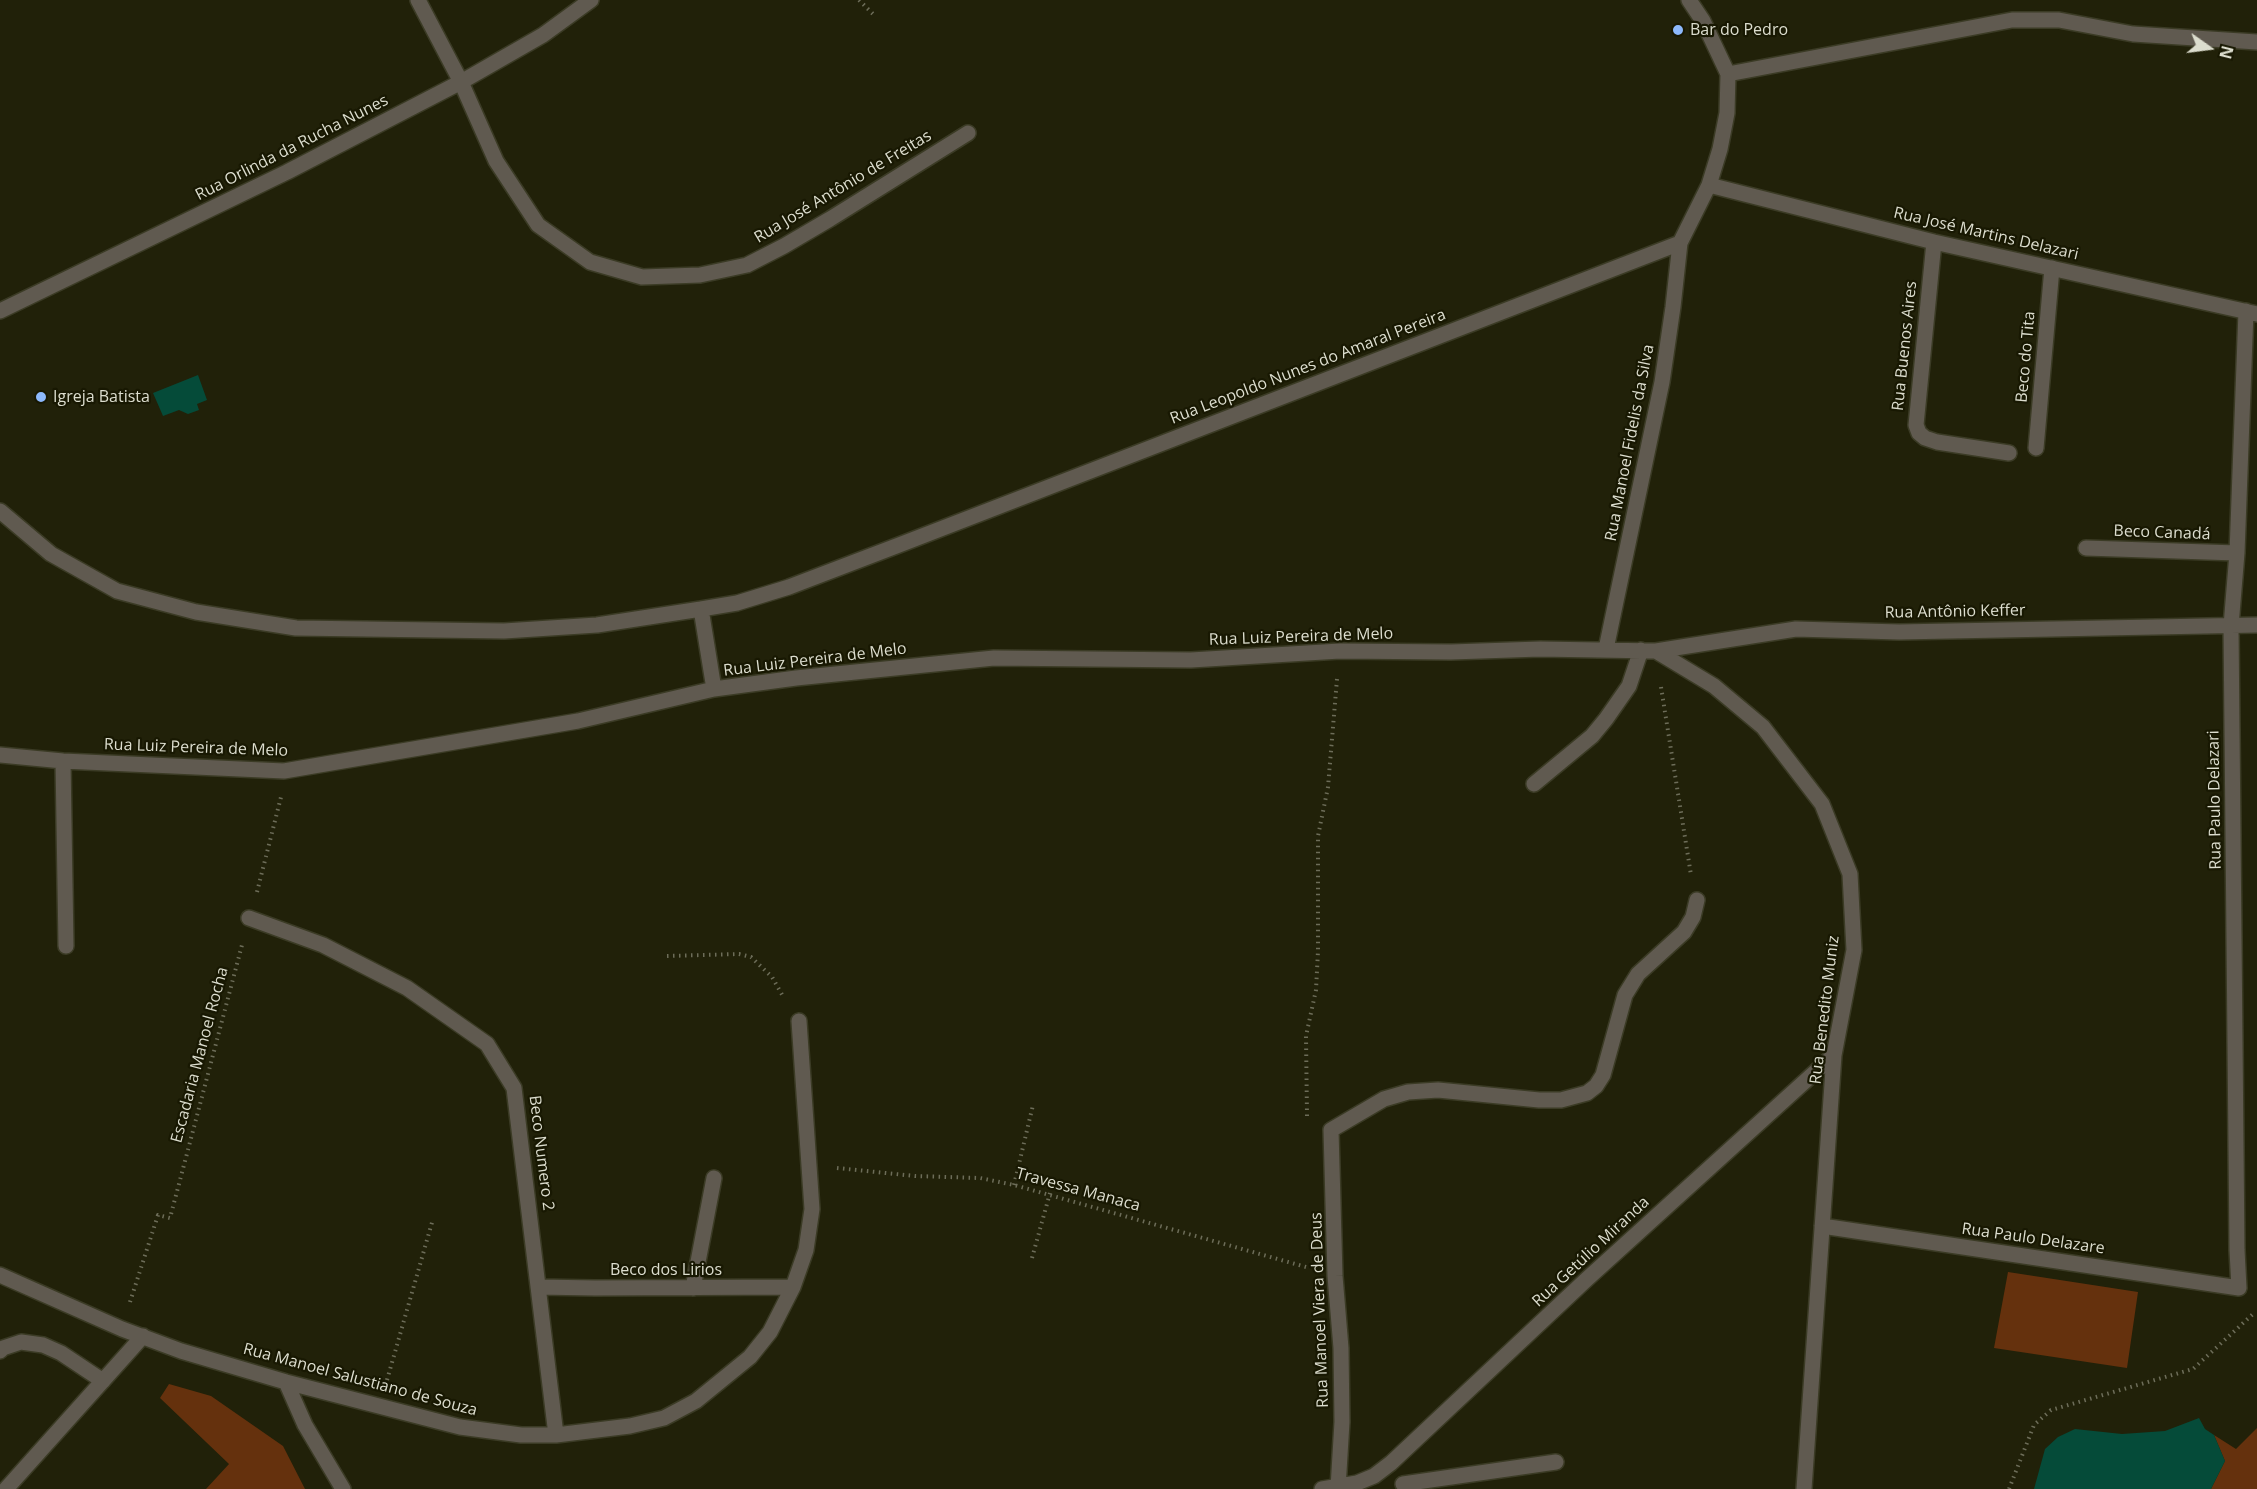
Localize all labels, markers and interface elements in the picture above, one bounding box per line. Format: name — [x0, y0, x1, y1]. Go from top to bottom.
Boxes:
north arrow — [2179, 18, 2239, 78]
place label: Bar do Pedro — [1690, 20, 1788, 40]
marker: Bar do Pedro — [1671, 23, 1685, 37]
text: N — [2214, 43, 2239, 61]
street label: Rua Orlinda da Rucha Nunes — [192, 91, 392, 205]
street label: Rua José Antônio de Freitas — [751, 126, 935, 248]
street label: Rua José Martins Delazari — [1892, 203, 2080, 265]
street label: Rua Buenos Aires — [1889, 280, 1921, 412]
street label: Rua Leopoldo Nunes do Amaral Pereira — [1167, 305, 1449, 429]
street label: Beco do Tita — [2012, 310, 2040, 404]
street label: Rua Manoel Fidelis da Silva — [1601, 343, 1659, 543]
place label: Igreja Batista — [53, 387, 150, 407]
marker: Igreja Batista — [34, 390, 48, 404]
street label: Beco Canadá — [2113, 522, 2211, 544]
street label: Rua Antônio Keffer — [1884, 601, 2026, 623]
street label: Rua Luiz Pereira de Melo — [1209, 624, 1393, 650]
street label: Rua Luiz Pereira de Melo — [722, 639, 908, 681]
street label: Rua Paulo Delazari — [2204, 730, 2226, 870]
street label: Rua Luiz Pereira de Melo — [104, 735, 288, 761]
street label: Rua Benedito Muniz — [1806, 935, 1844, 1085]
street label: Escadaria Manoel Rocha — [167, 965, 233, 1145]
street label: Beco Numero 2 — [524, 1094, 558, 1212]
street label: Travessa Manaca — [1014, 1164, 1142, 1216]
street label: Rua Getúlio Miranda — [1528, 1193, 1654, 1311]
street label: Rua Manoel Viera de Deus — [1307, 1212, 1333, 1408]
street label: Rua Paulo Delazare — [1960, 1219, 2106, 1259]
street label: Beco dos Lirios — [610, 1260, 722, 1280]
street label: Rua Manoel Salustiano de Souza — [241, 1339, 479, 1421]

